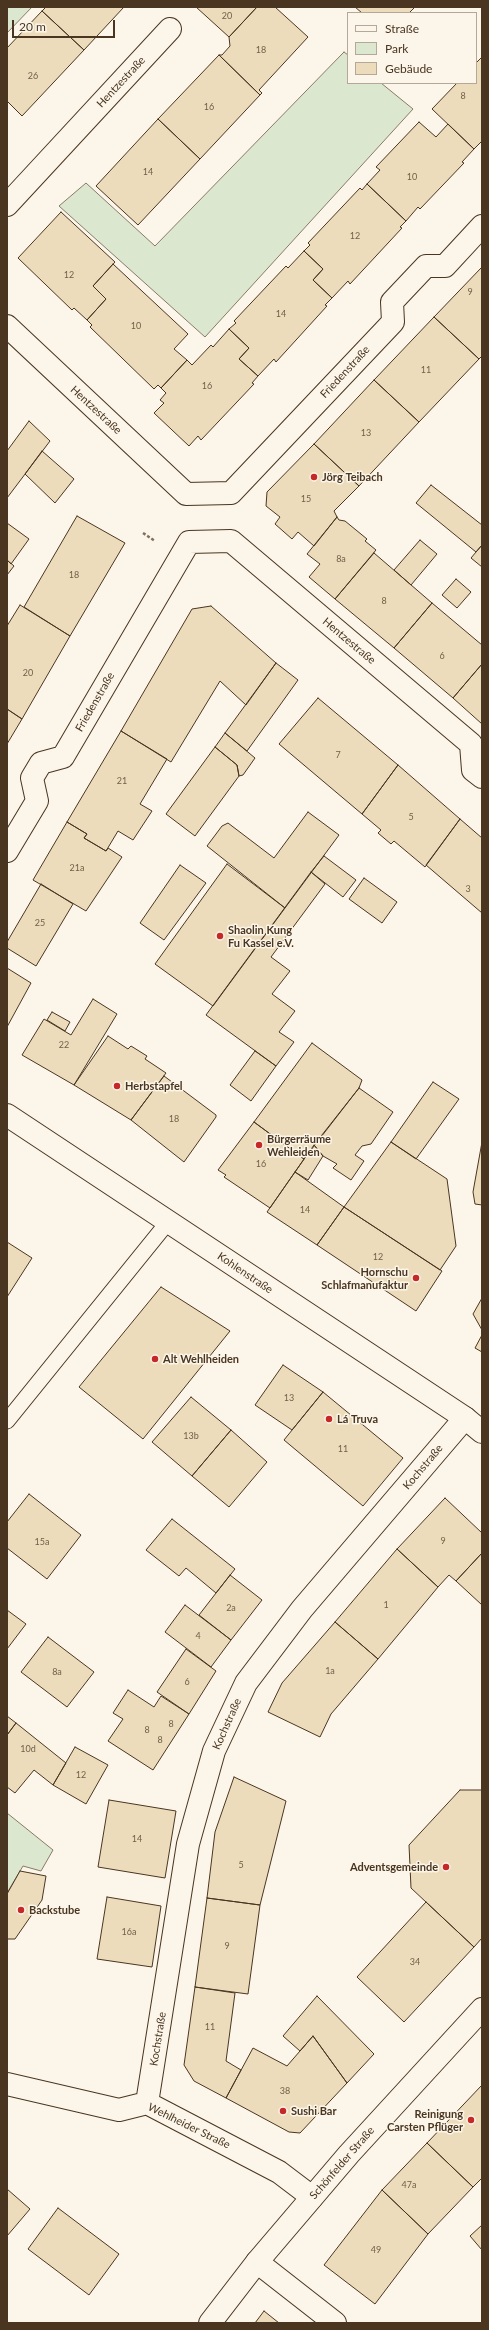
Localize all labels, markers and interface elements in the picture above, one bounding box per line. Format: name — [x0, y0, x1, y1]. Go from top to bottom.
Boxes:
house number: 20 — [222, 11, 232, 21]
scale bar — [14, 12, 117, 38]
legend — [347, 12, 477, 84]
text: 20 m — [19, 19, 46, 34]
text: Straße — [385, 21, 419, 36]
text: Park — [385, 41, 408, 56]
house number: 18 — [256, 45, 266, 55]
street label: Hentzestraße — [94, 54, 148, 110]
text: Gebäude — [385, 61, 432, 76]
house number: 26 — [28, 71, 38, 81]
house number: 8 — [460, 91, 466, 101]
house number: 16 — [204, 102, 214, 112]
house number: 14 — [143, 167, 153, 177]
house number: 10 — [407, 172, 417, 182]
house number: 12 — [350, 231, 360, 241]
house number: 12 — [64, 270, 74, 280]
house number: 9 — [467, 287, 473, 297]
house number: 14 — [276, 309, 286, 319]
house number: 10 — [131, 321, 141, 331]
street label: Friedenstraße — [317, 343, 373, 401]
house number: 11 — [421, 365, 431, 375]
house number: 16 — [202, 381, 212, 391]
street label: Hentzestraße — [68, 383, 124, 437]
house number: 13 — [361, 428, 371, 438]
place label: Jörg Teibach — [322, 470, 383, 484]
marker: Jörg Teibach — [309, 472, 319, 482]
house number: 15 — [301, 494, 311, 504]
house number: 8a — [336, 554, 346, 564]
house number: 18 — [69, 570, 79, 580]
house number: 8 — [381, 596, 387, 606]
street label: Hentzestraße — [320, 615, 378, 667]
house number: 6 — [439, 651, 445, 661]
house number: 20 — [23, 668, 33, 678]
street label: Friedenstraße — [73, 670, 117, 734]
house number: 7 — [335, 750, 341, 760]
house number: 21 — [117, 776, 127, 786]
house number: 5 — [408, 812, 414, 822]
house number: 21a — [70, 863, 84, 873]
house number: 3 — [465, 884, 471, 894]
house number: 25 — [35, 918, 45, 928]
place label: Shaolin Kung Fu Kassel e.V. — [228, 923, 294, 949]
marker: Shaolin Kung Fu Kassel e.V. — [215, 931, 225, 941]
house number: 22 — [59, 1040, 69, 1050]
place label: Herbstapfel — [125, 1079, 183, 1093]
marker: Herbstapfel — [112, 1081, 122, 1091]
house number: 18 — [169, 1114, 179, 1124]
place label: Bürgerräume Wehleiden — [267, 1132, 331, 1158]
marker: Bürgerräume Wehleiden — [254, 1140, 264, 1150]
house number: 16 — [256, 1159, 266, 1169]
house number: 14 — [300, 1205, 310, 1215]
street label: Kohlenstraße — [215, 1250, 275, 1296]
house number: 12 — [373, 1252, 383, 1262]
place label: Hornschu Schlafmanufaktur — [321, 1265, 408, 1291]
marker: Hornschu Schlafmanufaktur — [411, 1273, 421, 1283]
place label: Alt Wehlheiden — [163, 1352, 239, 1366]
marker: Alt Wehlheiden — [150, 1354, 160, 1364]
house number: 13 — [284, 1393, 294, 1403]
place label: Lá Truva — [337, 1412, 378, 1426]
marker: Lá Truva — [324, 1414, 334, 1424]
house number: 13b — [183, 1431, 199, 1441]
street label: Kochstraße — [400, 1442, 446, 1492]
house number: 11 — [338, 1444, 348, 1454]
house number: 9 — [440, 1536, 446, 1546]
house number: 15a — [35, 1537, 49, 1547]
house number: 1 — [383, 1600, 389, 1610]
house number: 2a — [226, 1603, 236, 1613]
house number: 4 — [195, 1631, 201, 1641]
house number: 1a — [325, 1666, 335, 1676]
house number: 8a — [52, 1667, 62, 1677]
house number: 6 — [184, 1677, 190, 1687]
street label: Kochstraße — [210, 1696, 244, 1752]
house number: 8 — [168, 1719, 174, 1729]
house number: 8 — [144, 1725, 150, 1735]
house number: 8 — [157, 1735, 163, 1745]
house number: 10d — [20, 1744, 36, 1754]
house number: 12 — [76, 1770, 86, 1780]
house number: 14 — [132, 1834, 142, 1844]
house number: 5 — [238, 1860, 244, 1870]
place label: Adventsgemeinde — [350, 1860, 438, 1874]
marker: Adventsgemeinde — [441, 1862, 451, 1872]
place label: Backstube — [29, 1903, 80, 1917]
marker: Backstube — [16, 1905, 26, 1915]
house number: 16a — [122, 1927, 136, 1937]
house number: 9 — [224, 1941, 230, 1951]
house number: 34 — [410, 1957, 420, 1967]
street label: Kochstraße — [147, 2011, 169, 2067]
house number: 11 — [205, 2022, 215, 2032]
house number: 38 — [280, 2086, 290, 2096]
street label: Wehlheider Straße — [146, 2100, 232, 2152]
place label: Sushi Bar — [291, 2104, 336, 2118]
marker: Sushi Bar — [278, 2106, 288, 2116]
place label: Reinigung Carsten Pflüger — [387, 2107, 463, 2133]
marker: Reinigung Carsten Pflüger — [466, 2115, 476, 2125]
street label: Schönfelder Straße — [307, 2124, 377, 2202]
house number: 47a — [402, 2180, 416, 2190]
house number: 49 — [371, 2245, 381, 2255]

